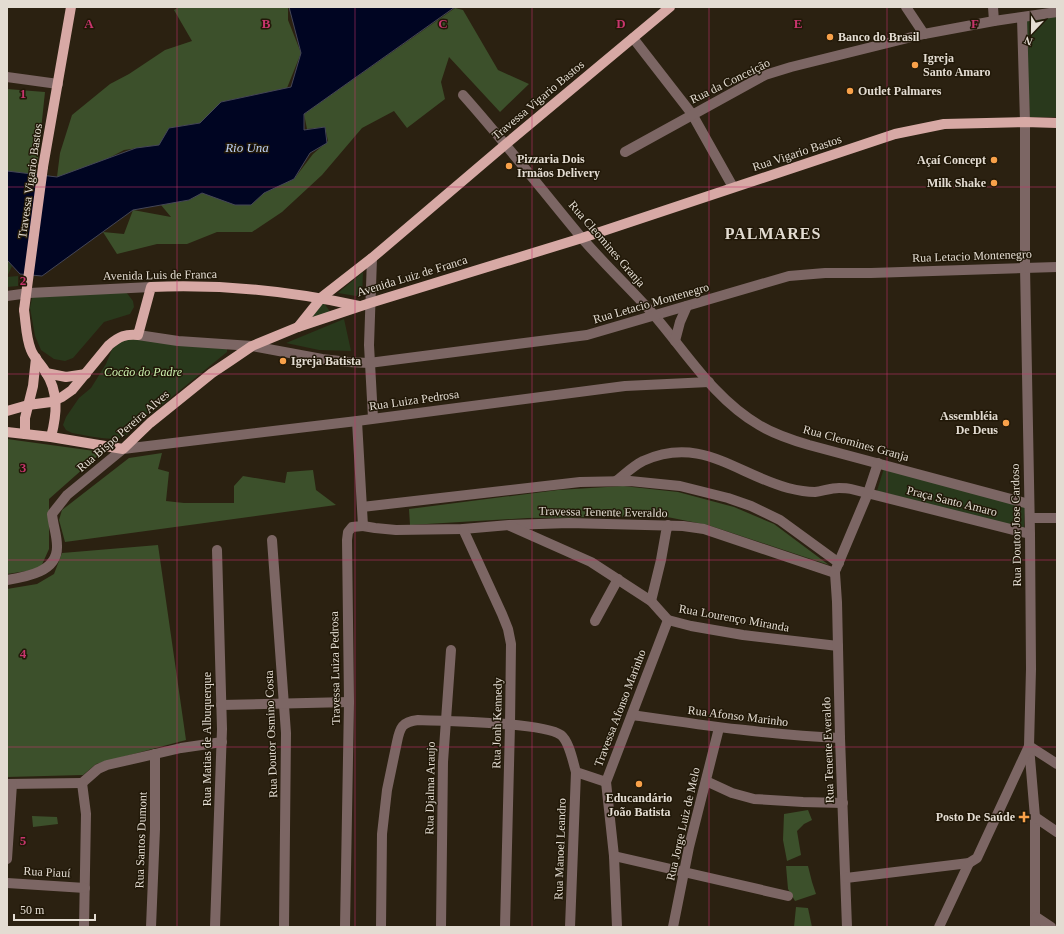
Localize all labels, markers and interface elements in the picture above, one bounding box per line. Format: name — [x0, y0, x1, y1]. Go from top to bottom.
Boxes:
north arrow — [1012, 12, 1052, 52]
text: A — [84, 16, 94, 31]
text: B — [262, 16, 271, 31]
text: C — [438, 16, 448, 31]
text: D — [616, 16, 626, 31]
text: E — [794, 16, 802, 31]
text: F — [971, 16, 979, 31]
place label: Banco do Brasil — [838, 30, 920, 44]
marker: Banco do Brasil — [825, 32, 835, 42]
text: N — [1022, 34, 1034, 48]
place label: Igreja Santo Amaro — [923, 51, 990, 79]
street label: Rua da Conceição — [688, 56, 772, 106]
street label: Travessa Vigario Bastos — [489, 57, 587, 143]
marker: Igreja Santo Amaro — [910, 60, 920, 70]
place label: Outlet Palmares — [858, 84, 942, 98]
text: 1 — [20, 86, 26, 101]
marker: Outlet Palmares — [845, 86, 855, 96]
street label: Travessa Vigario Bastos — [15, 122, 45, 239]
street label: Rua Vigario Bastos — [751, 132, 844, 174]
water label: Rio Una — [224, 140, 269, 155]
place label: Pizzaria Dois Irmãos Delivery — [517, 152, 600, 180]
place label: Açaí Concept — [917, 153, 986, 167]
marker: Açaí Concept — [989, 155, 999, 165]
marker: Pizzaria Dois Irmãos Delivery — [504, 161, 514, 171]
place label: Milk Shake — [927, 176, 987, 190]
marker: Milk Shake — [989, 178, 999, 188]
street label: Rua Cleomines Granja — [566, 198, 649, 290]
district label: PALMARES — [725, 225, 821, 242]
street label: Rua Letacio Montenegro — [912, 247, 1032, 265]
street label: Avenida Luiz de Franca — [355, 252, 470, 299]
street label: Avenida Luis de Franca — [103, 267, 218, 283]
text: 2 — [20, 273, 26, 288]
street label: Rua Letacio Montenegro — [591, 280, 711, 326]
place label: Igreja Batista — [291, 354, 361, 368]
marker: Igreja Batista — [278, 356, 288, 366]
park label: Cocão do Padre — [104, 365, 183, 379]
street label: Rua Bispo Pereira Alves — [74, 387, 172, 475]
street label: Rua Luiza Pedrosa — [368, 387, 461, 413]
place label: Assembléia De Deus — [940, 409, 998, 437]
marker: Assembléia De Deus — [1001, 418, 1011, 428]
street label: Rua Cleomines Granja — [801, 422, 911, 464]
text: 3 — [20, 460, 27, 475]
street label: Rua Doutor Jose Cardoso — [1008, 463, 1024, 587]
street label: Praça Santo Amaro — [905, 483, 999, 519]
street label: Travessa Tenente Everaldo — [538, 504, 668, 520]
street label: Rua Lourenço Miranda — [678, 601, 791, 635]
street label: Travessa Luiza Pedrosa — [327, 610, 343, 725]
text: 4 — [20, 646, 27, 661]
street label: Travessa Afonso Marinho — [591, 648, 649, 768]
street label: Rua Doutor Osmino Costa — [262, 669, 280, 798]
street label: Rua Matias de Albuquerque — [200, 672, 214, 806]
street label: Rua Jonh Kennedy — [489, 677, 505, 769]
street label: Rua Tenente Everaldo — [819, 697, 837, 803]
street label: Rua Afonso Marinho — [687, 703, 789, 729]
street label: Rua Djalma Araujo — [422, 741, 438, 835]
street label: Rua Jorge Luiz de Melo — [663, 766, 703, 882]
marker: Educandário João Batista — [634, 779, 644, 789]
street label: Rua Santos Dumont — [132, 791, 150, 889]
place label: Educandário João Batista — [606, 791, 672, 819]
street label: Rua Manoel Leandro — [551, 798, 569, 900]
place label: Posto De Saúde — [936, 810, 1016, 824]
marker: Posto De Saúde — [1018, 811, 1030, 823]
text: 5 — [20, 833, 27, 848]
street label: Rua Piauí — [23, 864, 71, 880]
scale bar — [14, 896, 95, 922]
text: 50 m — [20, 903, 45, 917]

